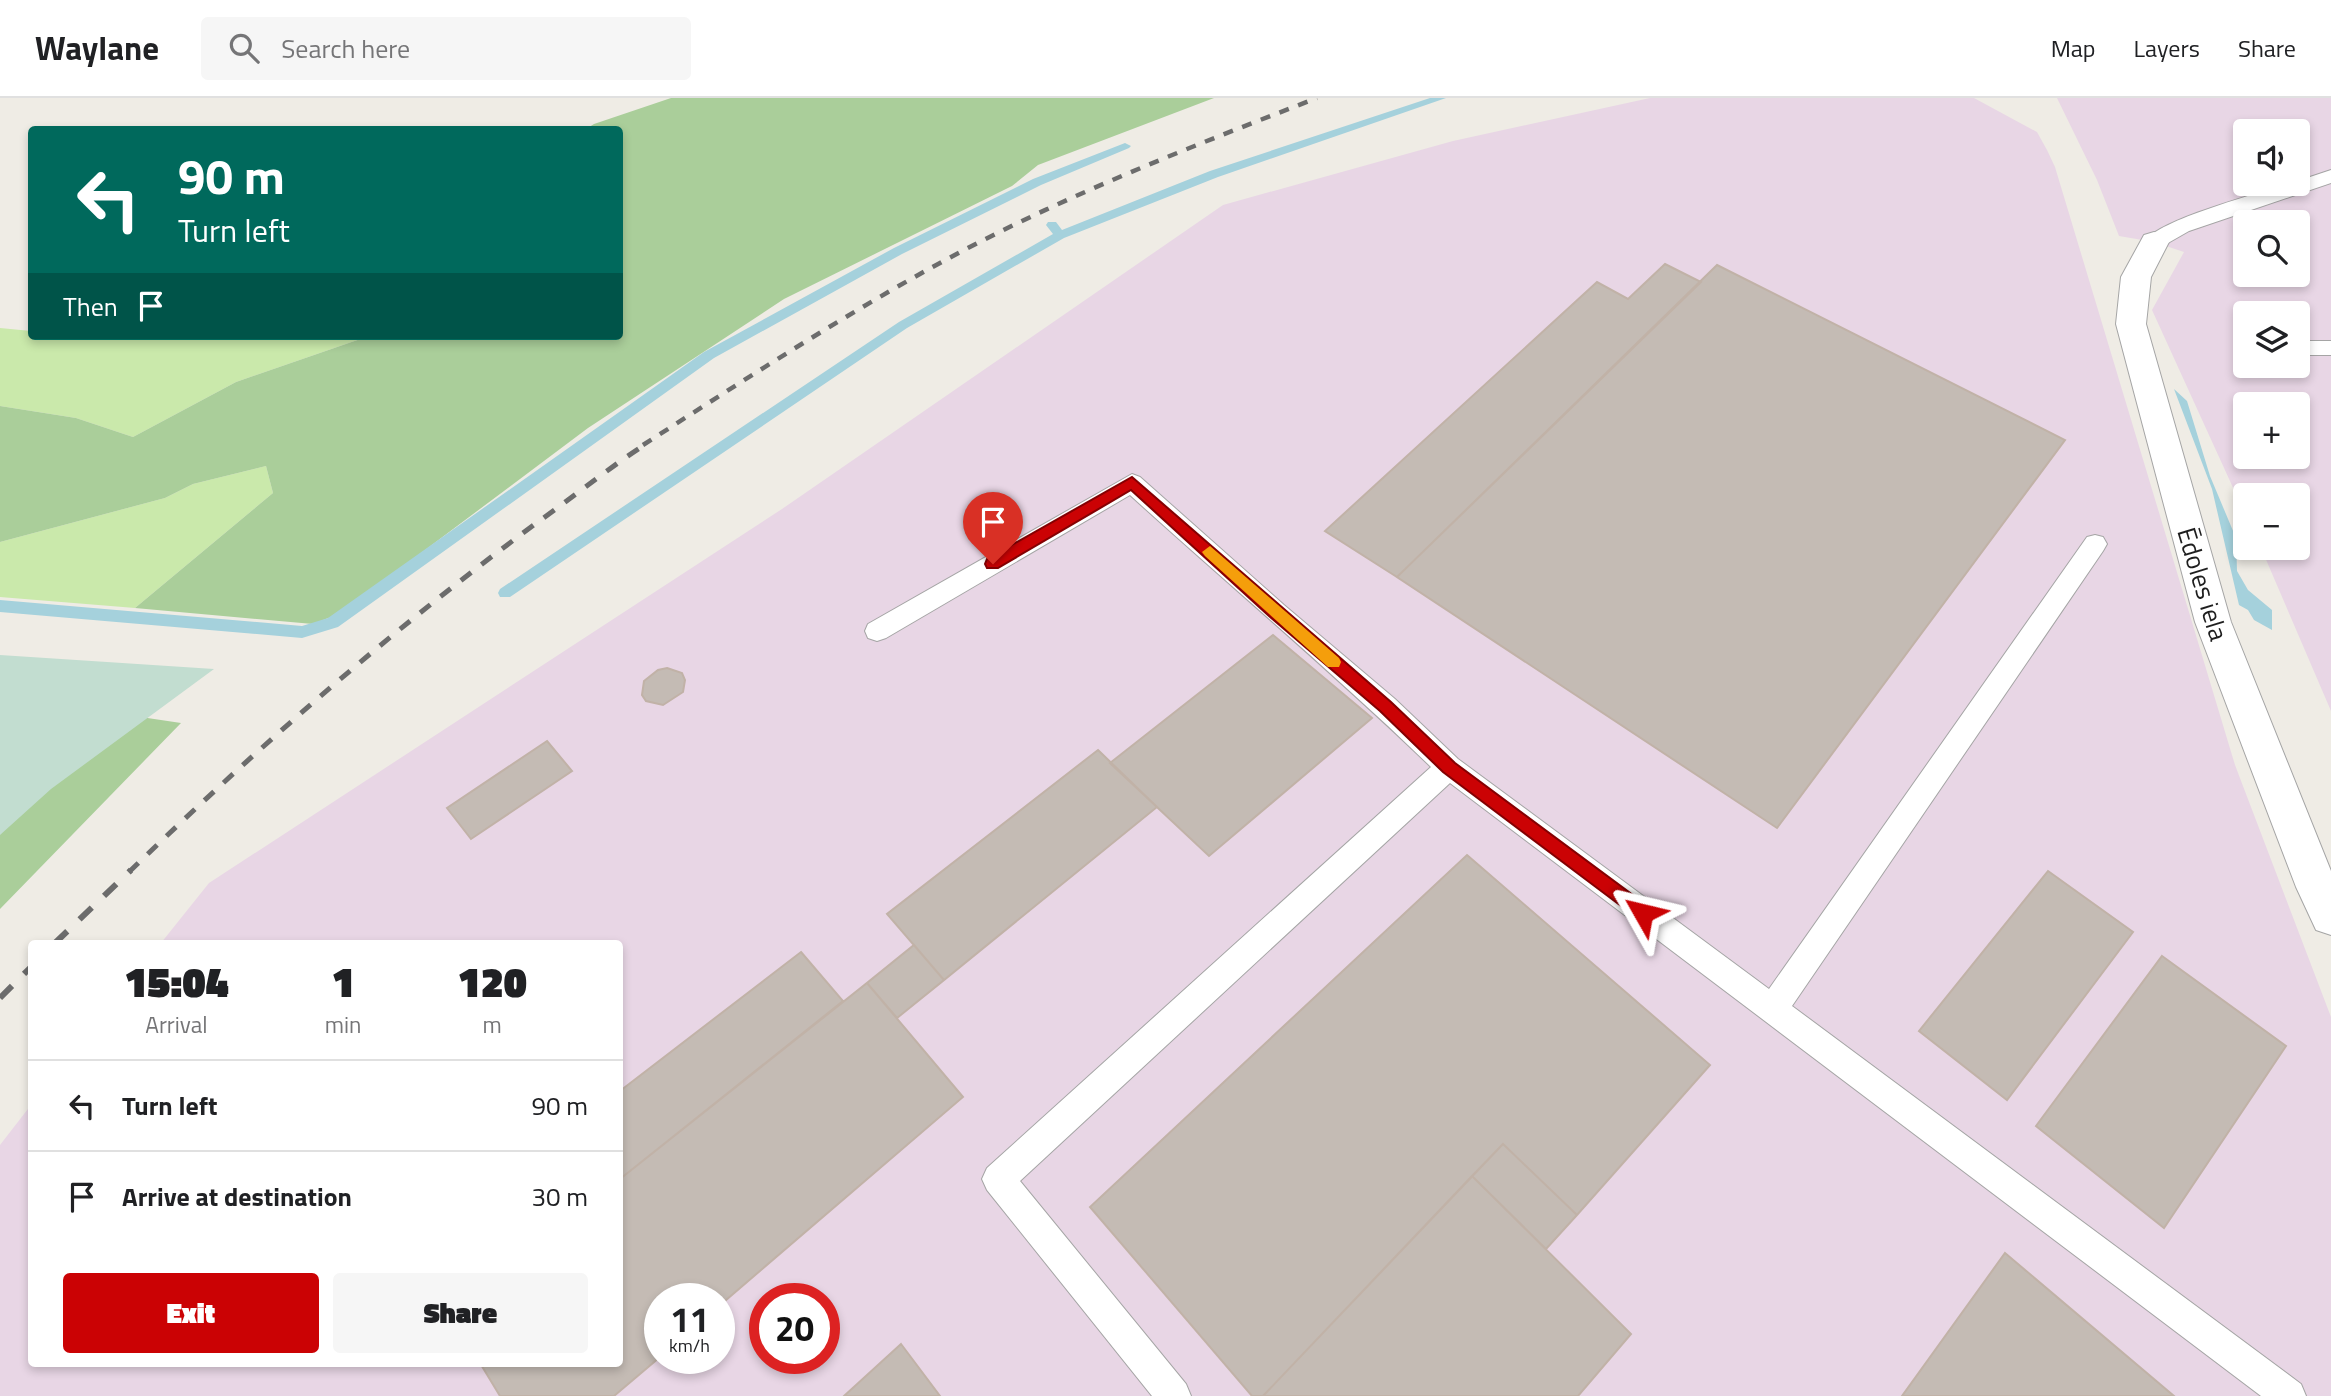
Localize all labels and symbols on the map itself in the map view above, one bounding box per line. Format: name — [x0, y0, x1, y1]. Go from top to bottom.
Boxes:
pin — [963, 492, 1023, 564]
street label: Ēdoles iela — [2167, 523, 2239, 645]
position arrow — [1606, 876, 1680, 950]
speed limit sign: 20 — [749, 1283, 840, 1374]

